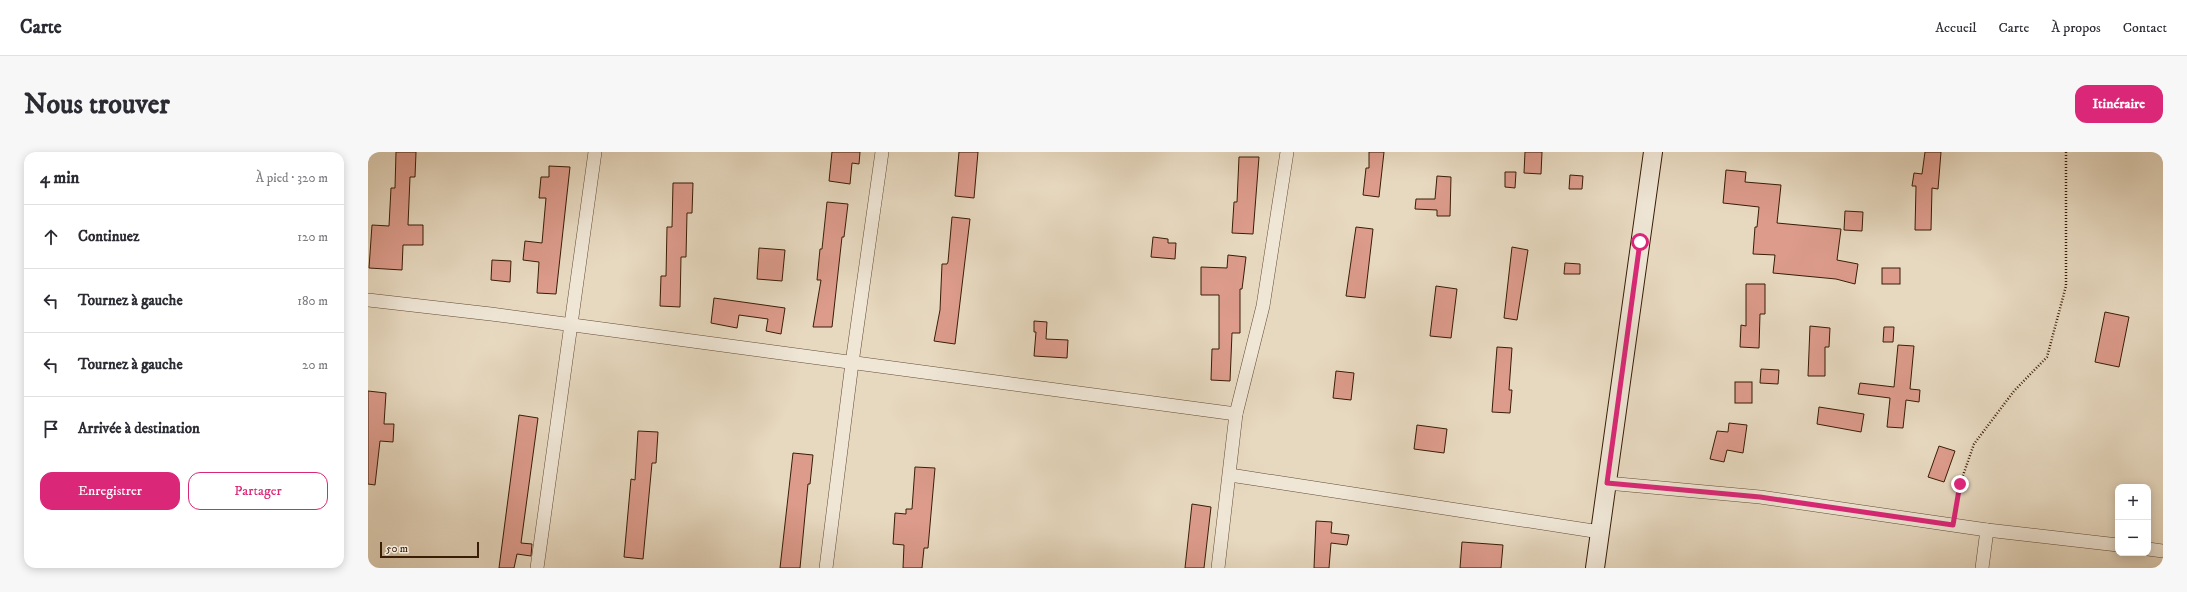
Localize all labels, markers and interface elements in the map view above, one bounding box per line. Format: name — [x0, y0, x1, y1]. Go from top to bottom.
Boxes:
text: Carte — [20, 16, 62, 39]
text: Accueil — [1935, 19, 1977, 37]
text: Carte — [1999, 19, 2029, 37]
text: À propos — [2051, 19, 2101, 37]
text: Contact — [2123, 19, 2167, 37]
button: Itinéraire — [2075, 85, 2163, 123]
text: Nous trouver — [24, 87, 170, 122]
text: 4 min — [40, 167, 79, 189]
text: À pied · 320 m — [256, 170, 328, 186]
icon: ahead — [40, 226, 62, 248]
text: Continuez — [78, 227, 139, 246]
text: 120 m — [297, 229, 328, 245]
route start — [1631, 233, 1649, 251]
icon: left — [40, 290, 62, 312]
text: Tournez à gauche — [78, 291, 183, 310]
text: 180 m — [297, 293, 328, 309]
icon: left — [40, 354, 62, 376]
text: Tournez à gauche — [78, 355, 183, 374]
text: 20 m — [302, 357, 328, 373]
icon: arrive — [40, 418, 62, 440]
text: Arrivée à destination — [78, 419, 200, 438]
button: Enregistrer — [40, 472, 180, 510]
button: Partager — [188, 472, 328, 510]
route end — [1951, 475, 1969, 493]
map controls — [2115, 484, 2151, 556]
button: + — [2115, 484, 2151, 520]
button: − — [2115, 520, 2151, 556]
scale bar — [380, 540, 479, 559]
text: 50 m — [386, 542, 408, 556]

